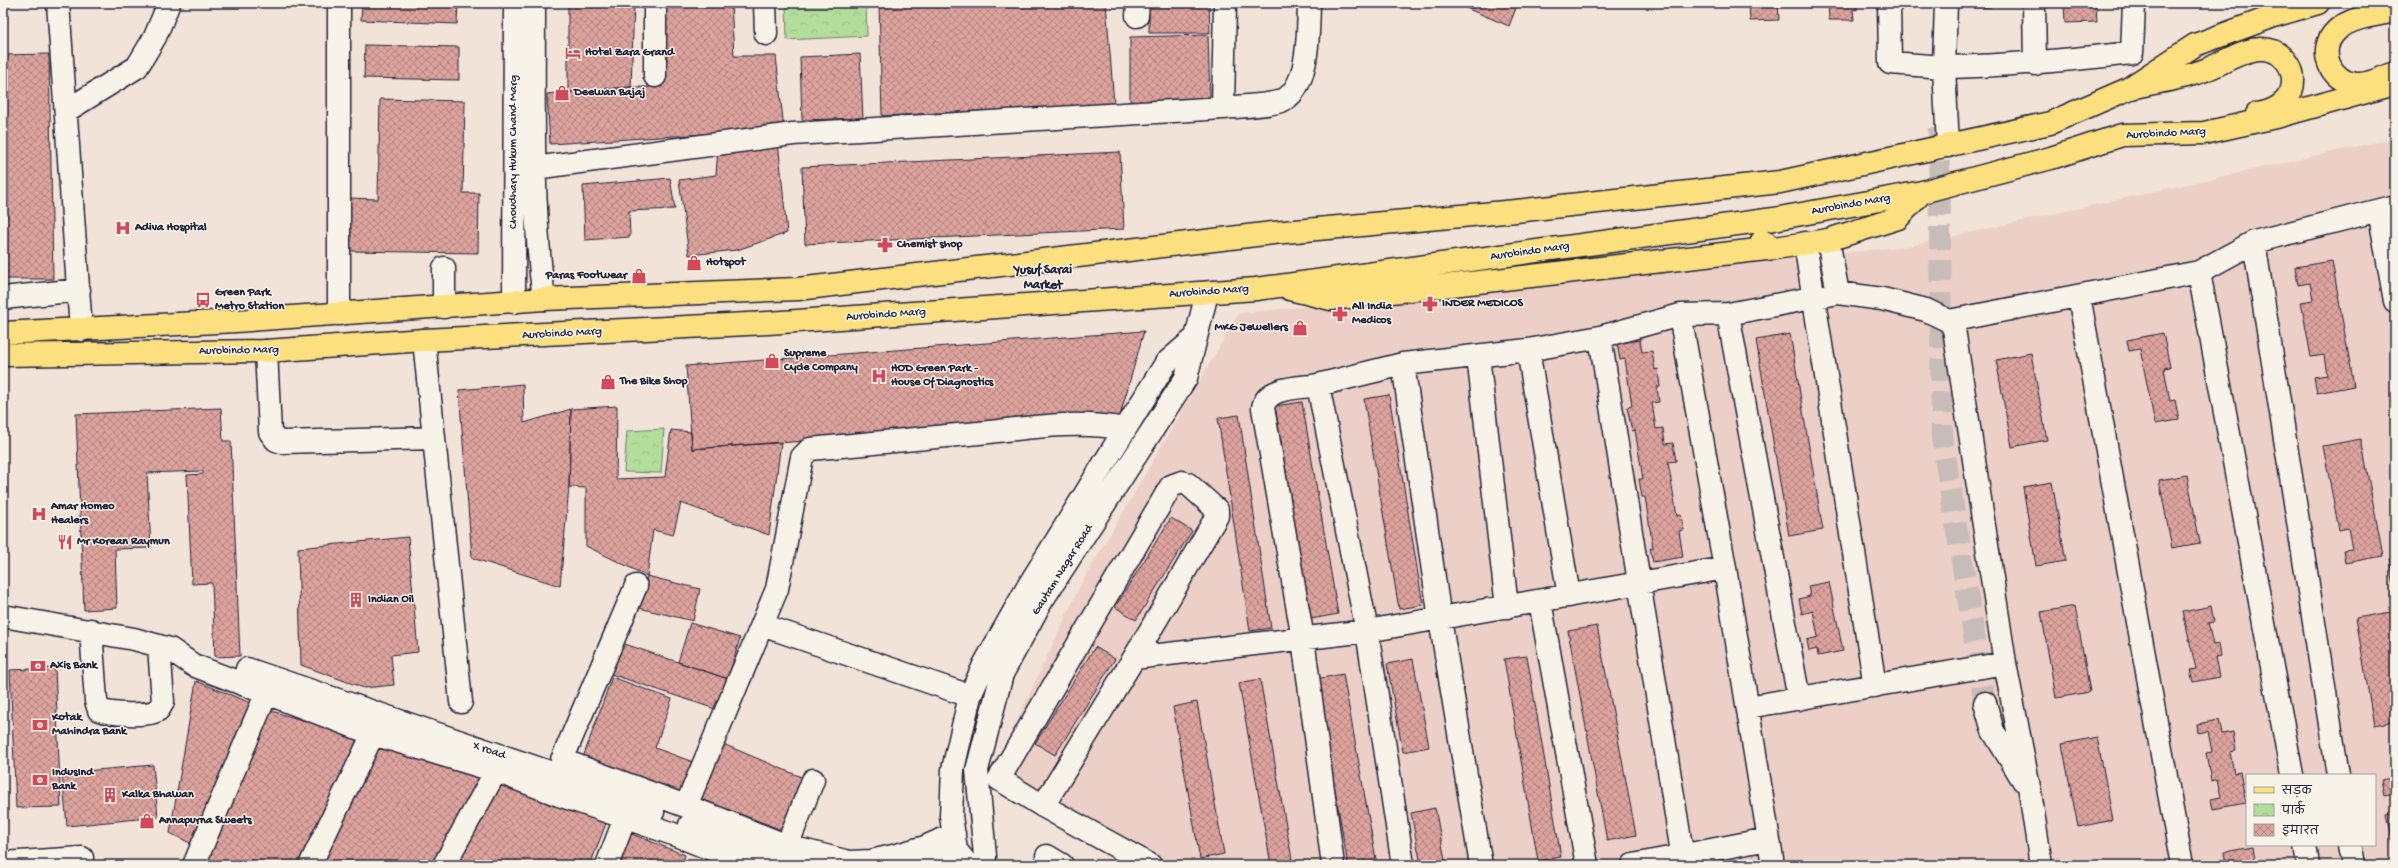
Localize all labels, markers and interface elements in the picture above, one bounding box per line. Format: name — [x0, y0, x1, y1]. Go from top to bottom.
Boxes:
hotel icon: Hotel Zara Grand — [564, 44, 582, 62]
place label: Hotel Zara Grand — [585, 46, 676, 60]
street label: Choudhary Hukum Chand Marg — [507, 75, 521, 229]
shop icon: Deewan Bajaj — [553, 84, 571, 102]
place label: Deewan Bajaj — [573, 86, 645, 100]
street label: Aurobindo Marg — [2126, 125, 2206, 143]
street label: Aurobindo Marg — [1810, 191, 1892, 219]
hospital icon: Adiva Hospital — [114, 219, 132, 237]
place label: Adiva Hospital — [134, 221, 207, 235]
pharmacy icon: Chemist shop — [876, 236, 894, 254]
place label: Chemist shop — [896, 238, 963, 252]
street label: Aurobindo Marg — [1489, 239, 1571, 264]
shop icon: Hotspot — [685, 254, 703, 272]
place label: Hotspot — [706, 256, 747, 270]
district label: Yusuf Sarai Market — [1012, 262, 1072, 293]
shop icon: Paras Footwear — [630, 267, 648, 285]
place label: Paras Footwear — [545, 269, 629, 283]
street label: Aurobindo Marg — [1169, 282, 1250, 302]
place label: Green Park Metro Station — [215, 286, 285, 314]
bus stop icon: Green Park Metro Station — [194, 291, 212, 309]
pharmacy icon: INDER MEDICOS — [1421, 295, 1439, 313]
place label: INDER MEDICOS — [1442, 297, 1523, 311]
place label: All India Medicos — [1351, 300, 1393, 328]
street label: Aurobindo Marg — [846, 305, 927, 325]
pharmacy icon: All India Medicos — [1331, 305, 1349, 323]
shop icon: MKG Jewellers — [1291, 319, 1309, 337]
place label: MKG Jewellers — [1214, 321, 1289, 335]
street label: Aurobindo Marg — [522, 325, 602, 343]
street label: Aurobindo Marg — [199, 343, 279, 359]
place label: Supreme Cycle Company — [783, 347, 858, 375]
shop icon: Supreme Cycle Company — [763, 352, 781, 370]
place label: HOD Green Park - House Of Diagnostics — [891, 362, 994, 390]
hospital icon: HOD Green Park - House Of Diagnostics — [870, 367, 888, 385]
shop icon: The Bike Shop — [599, 373, 617, 391]
place label: The Bike Shop — [619, 375, 687, 389]
place label: Amar Homeo Healers — [50, 500, 115, 528]
hospital icon: Amar Homeo Healers — [30, 505, 48, 523]
street label: Gautam Nagar Road — [1029, 521, 1097, 618]
restaurant icon: Mr Korean Raymun — [56, 533, 74, 551]
place label: Mr Korean Raymun — [77, 535, 170, 549]
building icon: Indian Oil — [347, 591, 365, 609]
place label: Indian Oil — [368, 593, 414, 607]
bank icon: Axis Bank — [29, 657, 47, 675]
place label: Axis Bank — [49, 659, 99, 673]
place label: Kotak Mahindra Bank — [51, 711, 128, 739]
bank icon: Kotak Mahindra Bank — [31, 716, 49, 734]
street label: X road — [470, 739, 508, 763]
place label: IndusInd Bank — [51, 766, 95, 794]
bank icon: IndusInd Bank — [31, 771, 49, 789]
legend — [2246, 774, 2376, 846]
text: सड़क — [2281, 785, 2313, 799]
building icon: Kalka Bhawan — [101, 786, 119, 804]
place label: Kalka Bhawan — [121, 788, 194, 802]
text: पार्क — [2281, 800, 2306, 819]
shop icon: Annapurna Sweets — [138, 812, 156, 830]
place label: Annapurna Sweets — [158, 814, 252, 828]
text: इमारत — [2282, 824, 2320, 839]

